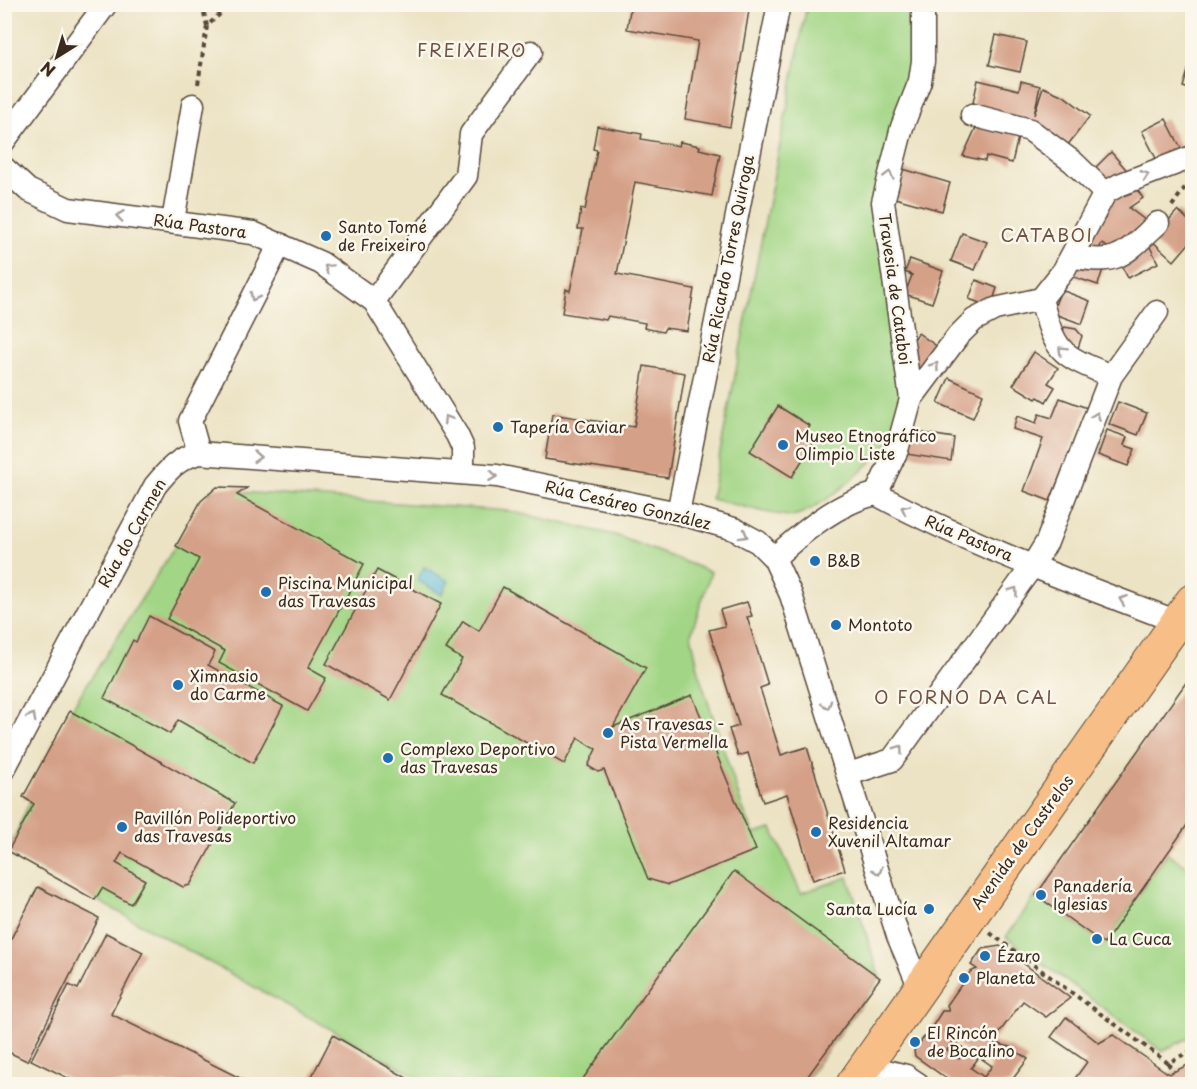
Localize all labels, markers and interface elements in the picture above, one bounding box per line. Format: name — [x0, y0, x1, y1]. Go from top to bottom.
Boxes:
north arrow — [27, 27, 87, 87]
district label: FREIXEIRO — [417, 36, 527, 63]
text: N — [35, 56, 60, 83]
street label: Rúa Ricardo Torres Quiroga — [695, 153, 759, 365]
one-way arrow — [882, 170, 894, 181]
one-way arrow — [1139, 170, 1150, 182]
street label: Rúa Pastora — [152, 207, 248, 243]
one-way arrow — [115, 210, 124, 223]
street label: Travesia de Cataboi — [873, 211, 919, 366]
place label: Santo Tomé de Freixeiro — [338, 214, 427, 256]
district label: CATABOI — [1000, 221, 1094, 248]
marker: Santo Tomé de Freixeiro — [319, 229, 333, 243]
one-way arrow — [324, 264, 335, 275]
one-way arrow — [250, 290, 261, 301]
one-way arrow — [1058, 346, 1069, 356]
one-way arrow — [928, 362, 939, 373]
one-way arrow — [1089, 411, 1101, 422]
one-way arrow — [444, 414, 455, 425]
place label: Tapería Caviar — [510, 414, 627, 438]
marker: Tapería Caviar — [491, 420, 505, 434]
place label: Museo Etnográfico Olimpio Liste — [795, 423, 937, 465]
marker: Museo Etnográfico Olimpio Liste — [776, 438, 790, 452]
one-way arrow — [252, 451, 261, 464]
one-way arrow — [489, 469, 498, 482]
street label: Rúa Cesáreo González — [543, 473, 714, 535]
street label: Rúa do Carmen — [91, 474, 171, 591]
one-way arrow — [900, 505, 911, 516]
street label: Rúa Pastora — [921, 508, 1017, 567]
one-way arrow — [738, 528, 748, 539]
place label: B&B — [827, 548, 860, 572]
marker: B&B — [808, 554, 822, 568]
place label: Piscina Municipal das Travesas — [278, 570, 413, 612]
marker: Piscina Municipal das Travesas — [259, 585, 273, 599]
one-way arrow — [1006, 587, 1017, 598]
one-way arrow — [1119, 594, 1129, 607]
place label: Montoto — [848, 612, 913, 636]
marker: Montoto — [829, 618, 843, 632]
place label: Ximnasio do Carme — [190, 663, 266, 705]
marker: Ximnasio do Carme — [171, 678, 185, 692]
district label: O FORNO DA CAL — [874, 683, 1058, 710]
one-way arrow — [820, 699, 832, 710]
place label: As Travesas - Pista Vermella — [620, 711, 728, 753]
one-way arrow — [25, 713, 36, 723]
marker: As Travesas - Pista Vermella — [601, 726, 615, 740]
place label: Complexo Deportivo das Travesas — [400, 736, 555, 778]
one-way arrow — [892, 745, 903, 756]
marker: Complexo Deportivo das Travesas — [381, 751, 395, 765]
street label: Avenida de Castrelos — [964, 769, 1078, 914]
place label: Pavillón Polideportivo das Travesas — [134, 805, 296, 847]
place label: Residencia Xuvenil Altamar — [828, 810, 951, 852]
marker: Pavillón Polideportivo das Travesas — [115, 820, 129, 834]
marker: Residencia Xuvenil Altamar — [809, 825, 823, 839]
one-way arrow — [871, 865, 883, 876]
place label: Panadería Iglesias — [1053, 873, 1132, 915]
marker: Panadería Iglesias — [1034, 888, 1048, 902]
place label: Santa Lucía — [826, 896, 917, 920]
marker: Santa Lucía — [922, 902, 936, 916]
place label: La Cuca — [1109, 926, 1171, 950]
marker: La Cuca — [1090, 932, 1104, 946]
place label: Ézaro — [997, 943, 1041, 967]
marker: Ézaro — [978, 949, 992, 963]
place label: Planeta — [976, 965, 1035, 989]
marker: Planeta — [957, 971, 971, 985]
place label: El Rincón de Bocalino — [927, 1020, 1015, 1062]
marker: El Rincón de Bocalino — [908, 1035, 922, 1049]

